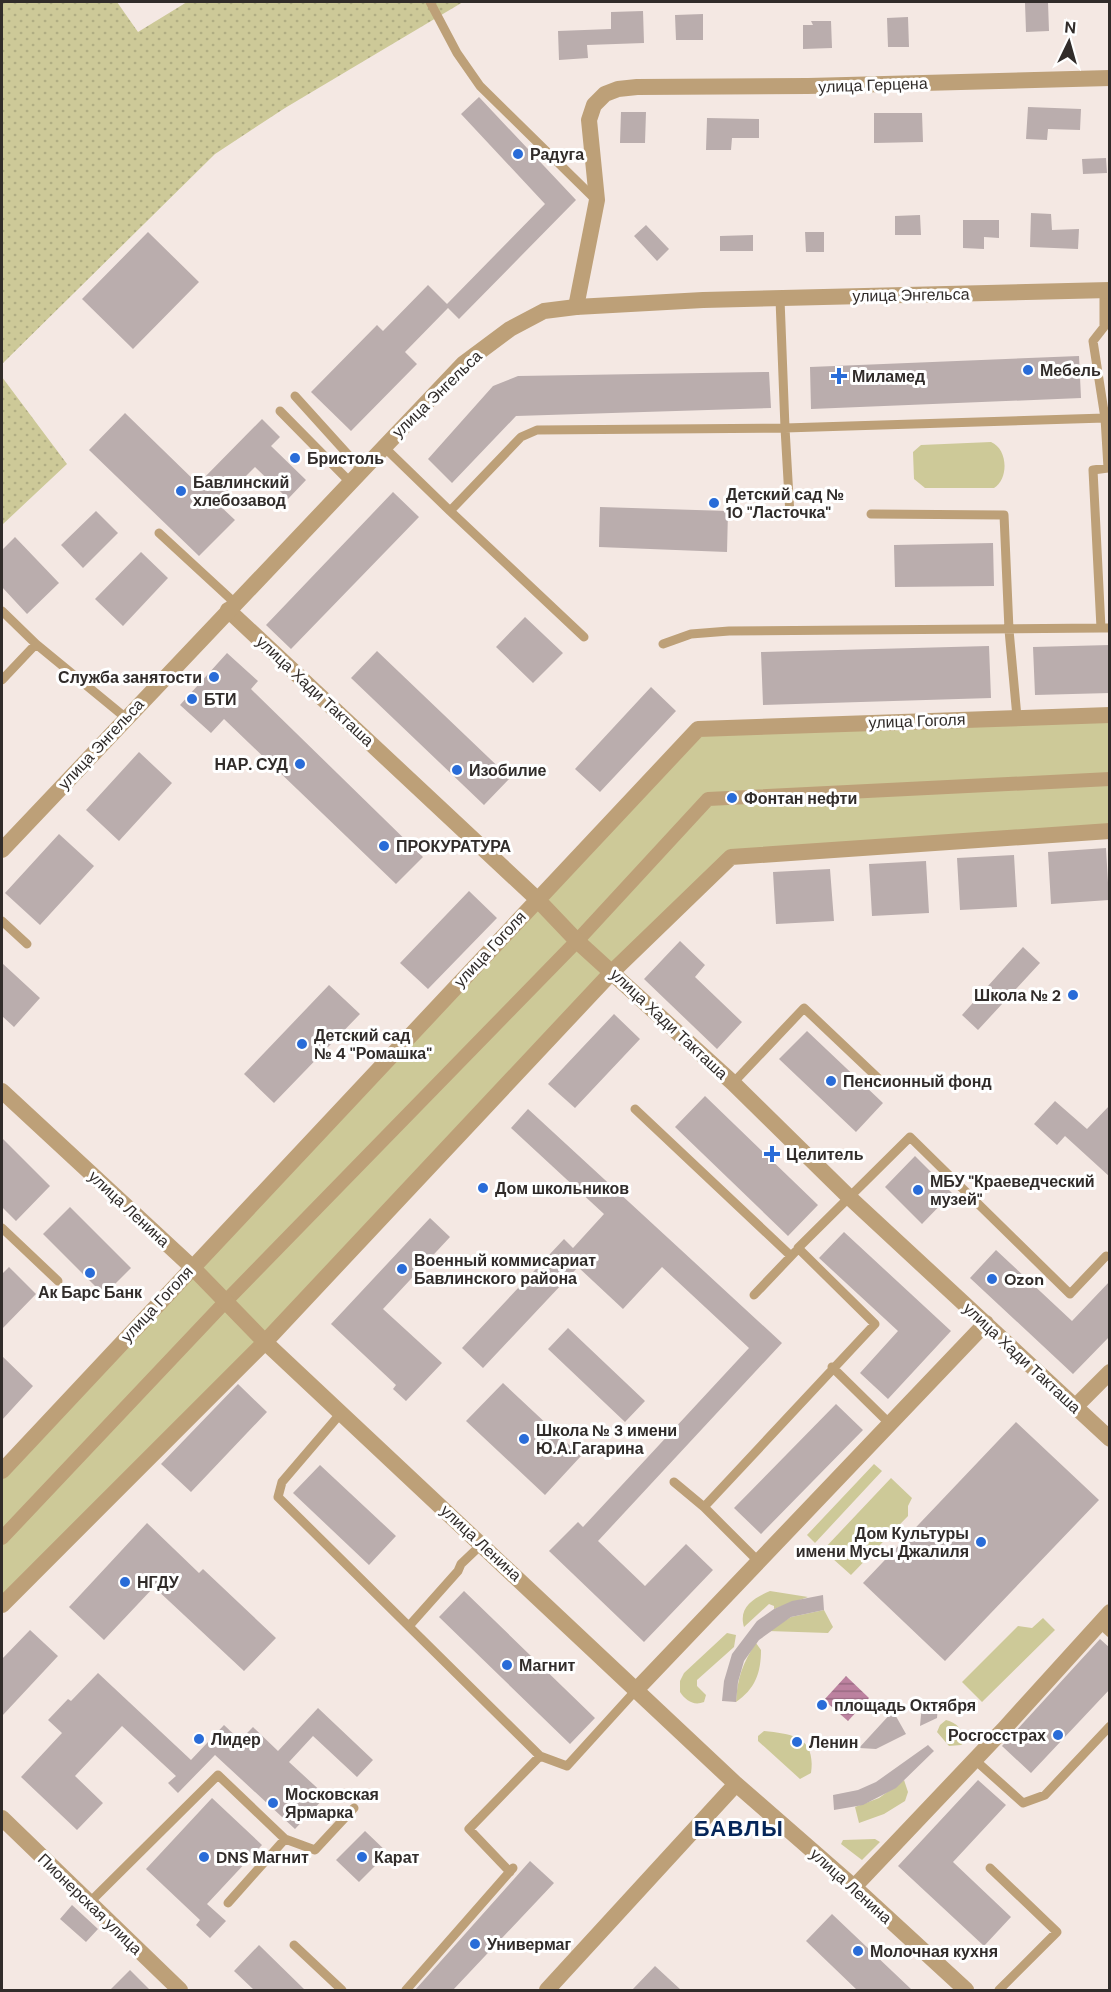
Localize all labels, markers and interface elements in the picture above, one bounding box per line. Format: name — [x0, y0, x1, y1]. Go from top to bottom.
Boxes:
north arrow — [1039, 12, 1099, 72]
text: N — [1064, 17, 1077, 39]
street label: улица Герцена — [818, 73, 928, 97]
place label: Радуга — [530, 144, 584, 165]
marker: Радуга — [511, 147, 525, 161]
street label: улица Энгельса — [852, 283, 970, 307]
street label: улица Энгельса — [388, 346, 486, 442]
place label: Мебель — [1040, 360, 1101, 381]
marker: Мебель — [1021, 363, 1035, 377]
place label: Миламед — [852, 366, 925, 387]
marker: Миламед — [830, 367, 848, 385]
place label: Бристоль — [307, 448, 384, 469]
marker: Бристоль — [288, 451, 302, 465]
place label: Бавлинский хлебозавод — [193, 472, 289, 511]
marker: Бавлинский хлебозавод — [174, 484, 188, 498]
place label: Детский сад № 10 "Ласточка" — [726, 484, 844, 523]
marker: Детский сад № 10 "Ласточка" — [707, 496, 721, 510]
street label: улица Хади Такташа — [252, 631, 378, 751]
place label: Служба занятости — [58, 667, 202, 688]
marker: Служба занятости — [207, 670, 221, 684]
place label: БТИ — [204, 689, 236, 710]
marker: БТИ — [185, 692, 199, 706]
street label: улица Энгельса — [53, 694, 149, 794]
street label: улица Гоголя — [868, 709, 966, 733]
place label: НАР. СУД — [215, 754, 289, 775]
marker: НАР. СУД — [293, 757, 307, 771]
place label: Изобилие — [469, 760, 547, 781]
marker: Изобилие — [450, 763, 464, 777]
place label: Фонтан нефти — [744, 788, 857, 809]
marker: Фонтан нефти — [725, 791, 739, 805]
place label: ПРОКУРАТУРА — [396, 836, 512, 857]
marker: ПРОКУРАТУРА — [377, 839, 391, 853]
street label: улица Гоголя — [449, 906, 531, 992]
street label: улица Хади Такташа — [606, 964, 732, 1084]
place label: Школа № 2 — [974, 985, 1061, 1006]
marker: Школа № 2 — [1066, 988, 1080, 1002]
place label: Детский сад № 4 "Ромашка" — [314, 1025, 432, 1064]
marker: Детский сад № 4 "Ромашка" — [295, 1037, 309, 1051]
place label: Пенсионный фонд — [843, 1071, 992, 1092]
marker: Пенсионный фонд — [824, 1074, 838, 1088]
place label: Целитель — [786, 1144, 864, 1165]
marker: Целитель — [763, 1145, 781, 1163]
street label: улица Ленина — [84, 1166, 174, 1252]
place label: МБУ "Краеведческий музей" — [930, 1171, 1095, 1210]
place label: Дом школьников — [495, 1178, 629, 1199]
marker: Дом школьников — [476, 1181, 490, 1195]
marker: МБУ "Краеведческий музей" — [911, 1183, 925, 1197]
place label: Военный коммисариат Бавлинского района — [414, 1250, 596, 1289]
street label: улица Гоголя — [116, 1261, 198, 1347]
marker: Военный коммисариат Бавлинского района — [395, 1262, 409, 1276]
marker: Ак Барс Банк — [83, 1266, 97, 1280]
place label: Ozon — [1004, 1269, 1044, 1290]
marker: Ozon — [985, 1272, 999, 1286]
place label: Ак Барс Банк — [38, 1282, 143, 1303]
street label: улица Хади Такташа — [959, 1298, 1085, 1418]
place label: Школа № 3 имени Ю.А.Гагарина — [536, 1420, 677, 1459]
marker: Школа № 3 имени Ю.А.Гагарина — [517, 1432, 531, 1446]
street label: улица Ленина — [436, 1500, 526, 1586]
place label: Дом Культуры имени Мусы Джалиля — [796, 1523, 969, 1562]
marker: Дом Культуры имени Мусы Джалиля — [974, 1535, 988, 1549]
place label: НГДУ — [137, 1572, 180, 1593]
marker: НГДУ — [118, 1575, 132, 1589]
place label: Магнит — [519, 1655, 576, 1676]
marker: Магнит — [500, 1658, 514, 1672]
place label: площадь Октября — [834, 1695, 976, 1716]
marker: площадь Октября — [815, 1698, 829, 1712]
place label: Росгосстрах — [948, 1725, 1046, 1746]
marker: Росгосстрах — [1051, 1728, 1065, 1742]
place label: Лидер — [211, 1729, 261, 1750]
marker: Лидер — [192, 1732, 206, 1746]
place label: Ленин — [809, 1732, 858, 1753]
marker: Ленин — [790, 1735, 804, 1749]
place label: Московская Ярмарка — [285, 1784, 379, 1823]
marker: Московская Ярмарка — [266, 1796, 280, 1810]
district label: БАВЛЫ — [694, 1814, 784, 1843]
street label: улица Ленина — [806, 1844, 896, 1928]
place label: DNS Магнит — [216, 1847, 309, 1868]
place label: Карат — [374, 1847, 420, 1868]
street label: Пионерская улица — [33, 1849, 147, 1959]
marker: DNS Магнит — [197, 1850, 211, 1864]
marker: Карат — [355, 1850, 369, 1864]
place label: Универмаг — [487, 1934, 571, 1955]
marker: Универмаг — [468, 1937, 482, 1951]
place label: Молочная кухня — [870, 1941, 998, 1962]
marker: Молочная кухня — [851, 1944, 865, 1958]

